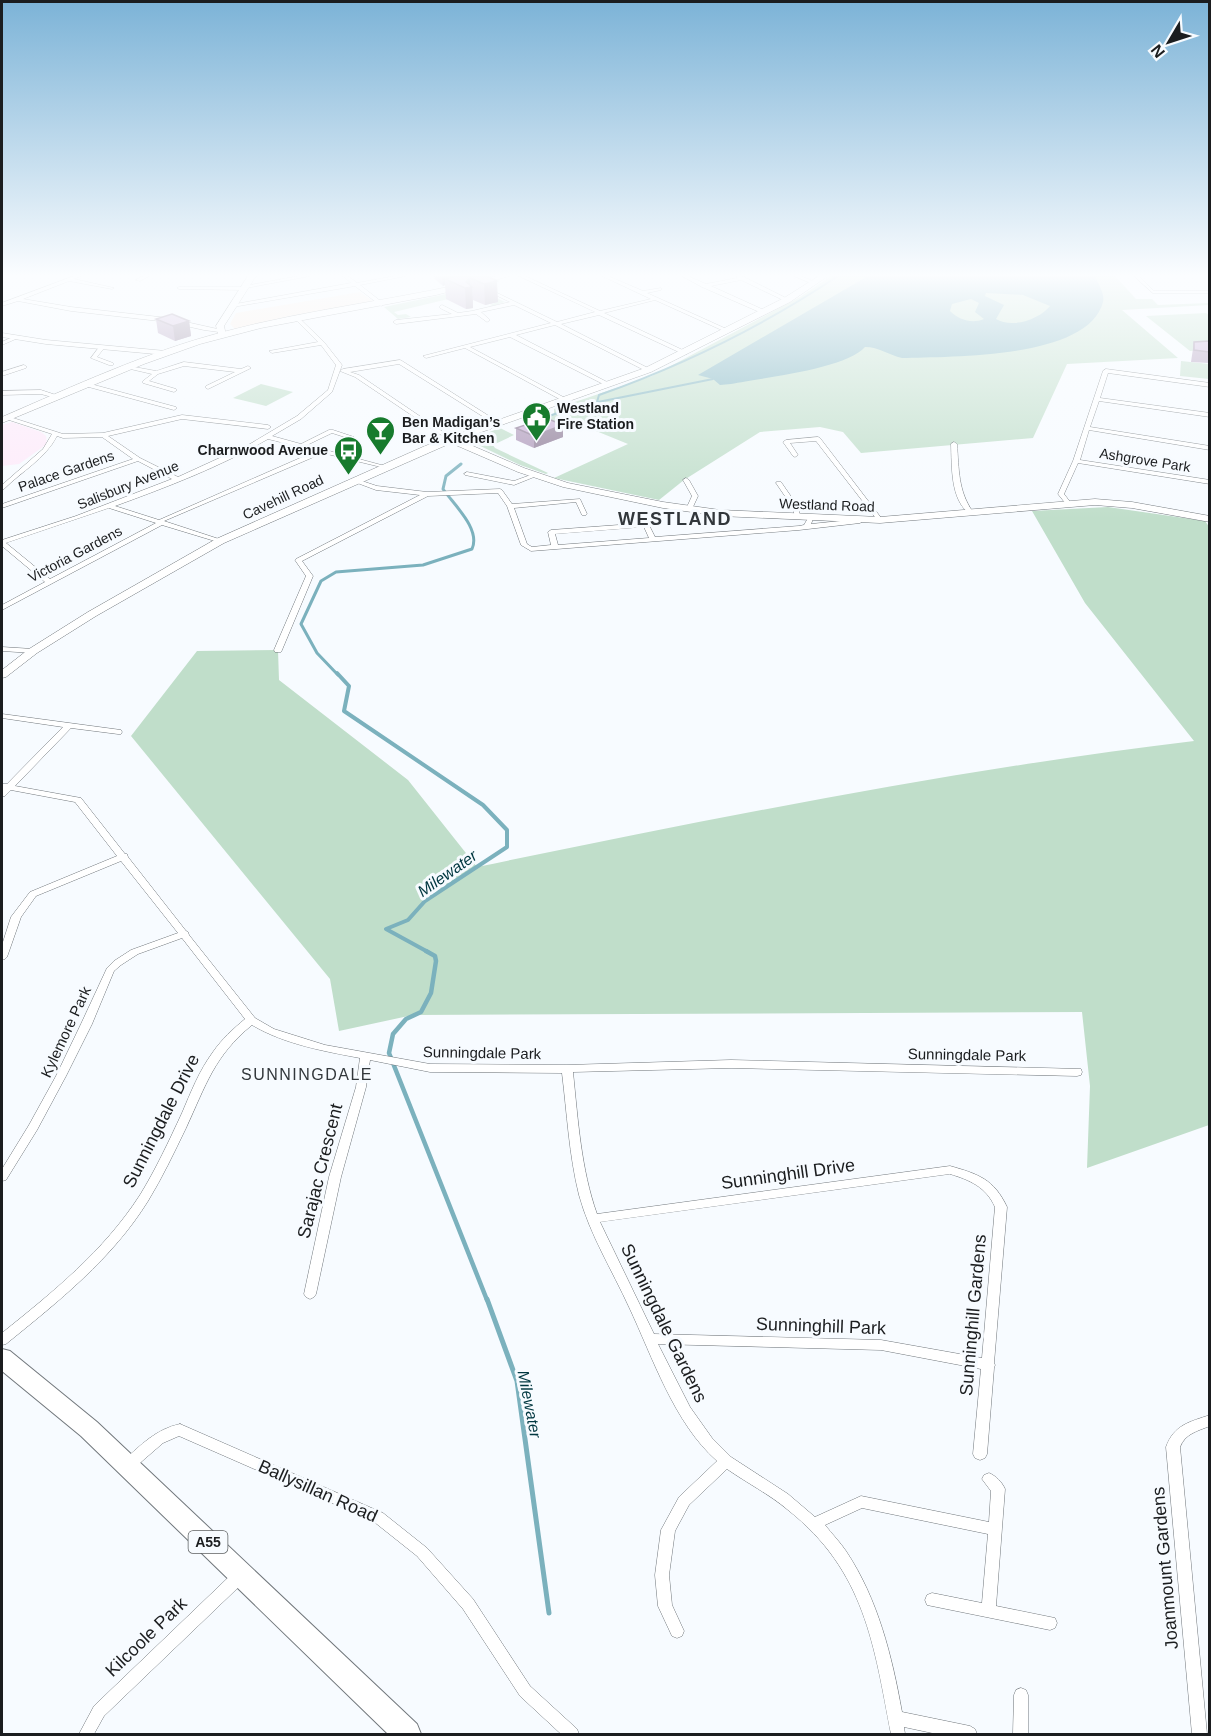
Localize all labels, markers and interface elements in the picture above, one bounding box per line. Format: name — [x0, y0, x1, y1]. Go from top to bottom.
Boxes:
north arrow — [1139, 12, 1199, 72]
text: N — [1147, 41, 1168, 61]
public building icon: Westland Fire Station — [520, 400, 552, 442]
place label: Westland Fire Station — [557, 400, 634, 432]
bar icon: Ben Madigan’s Bar & Kitchen — [365, 414, 397, 456]
place label: Ben Madigan’s Bar & Kitchen — [402, 414, 500, 446]
bus stop icon: Charnwood Avenue — [333, 434, 365, 476]
place label: Charnwood Avenue — [198, 442, 328, 458]
street label: Ashgrove Park — [1098, 445, 1193, 475]
street label: Palace Gardens — [16, 447, 116, 495]
street label: Salisbury Avenue — [75, 457, 181, 513]
street label: Cavehill Road — [240, 471, 326, 523]
street label: Westland Road — [779, 495, 875, 515]
district label: WESTLAND — [618, 509, 732, 529]
street label: Victoria Gardens — [25, 523, 125, 585]
water label: Milewater — [414, 846, 481, 900]
street label: Kylemore Park — [37, 983, 94, 1080]
street label: Sunningdale Park — [423, 1043, 542, 1062]
street label: Sunningdale Park — [908, 1045, 1027, 1064]
street label: Sunningdale Drive — [119, 1051, 203, 1191]
district label: SUNNINGDALE — [241, 1066, 373, 1083]
street label: Sarajac Crescent — [294, 1102, 346, 1240]
street label: Sunninghill Drive — [720, 1155, 856, 1193]
street label: Sunninghill Gardens — [956, 1233, 990, 1397]
street label: Sunningdale Gardens — [617, 1240, 711, 1406]
street label: Sunninghill Park — [756, 1314, 887, 1338]
water label: Milewater — [515, 1369, 545, 1440]
street label: Ballysillan Road — [255, 1456, 381, 1526]
street label: Joanmount Gardens — [1148, 1486, 1182, 1650]
road number: A55 — [188, 1531, 228, 1553]
street label: Kilcoole Park — [101, 1593, 191, 1681]

